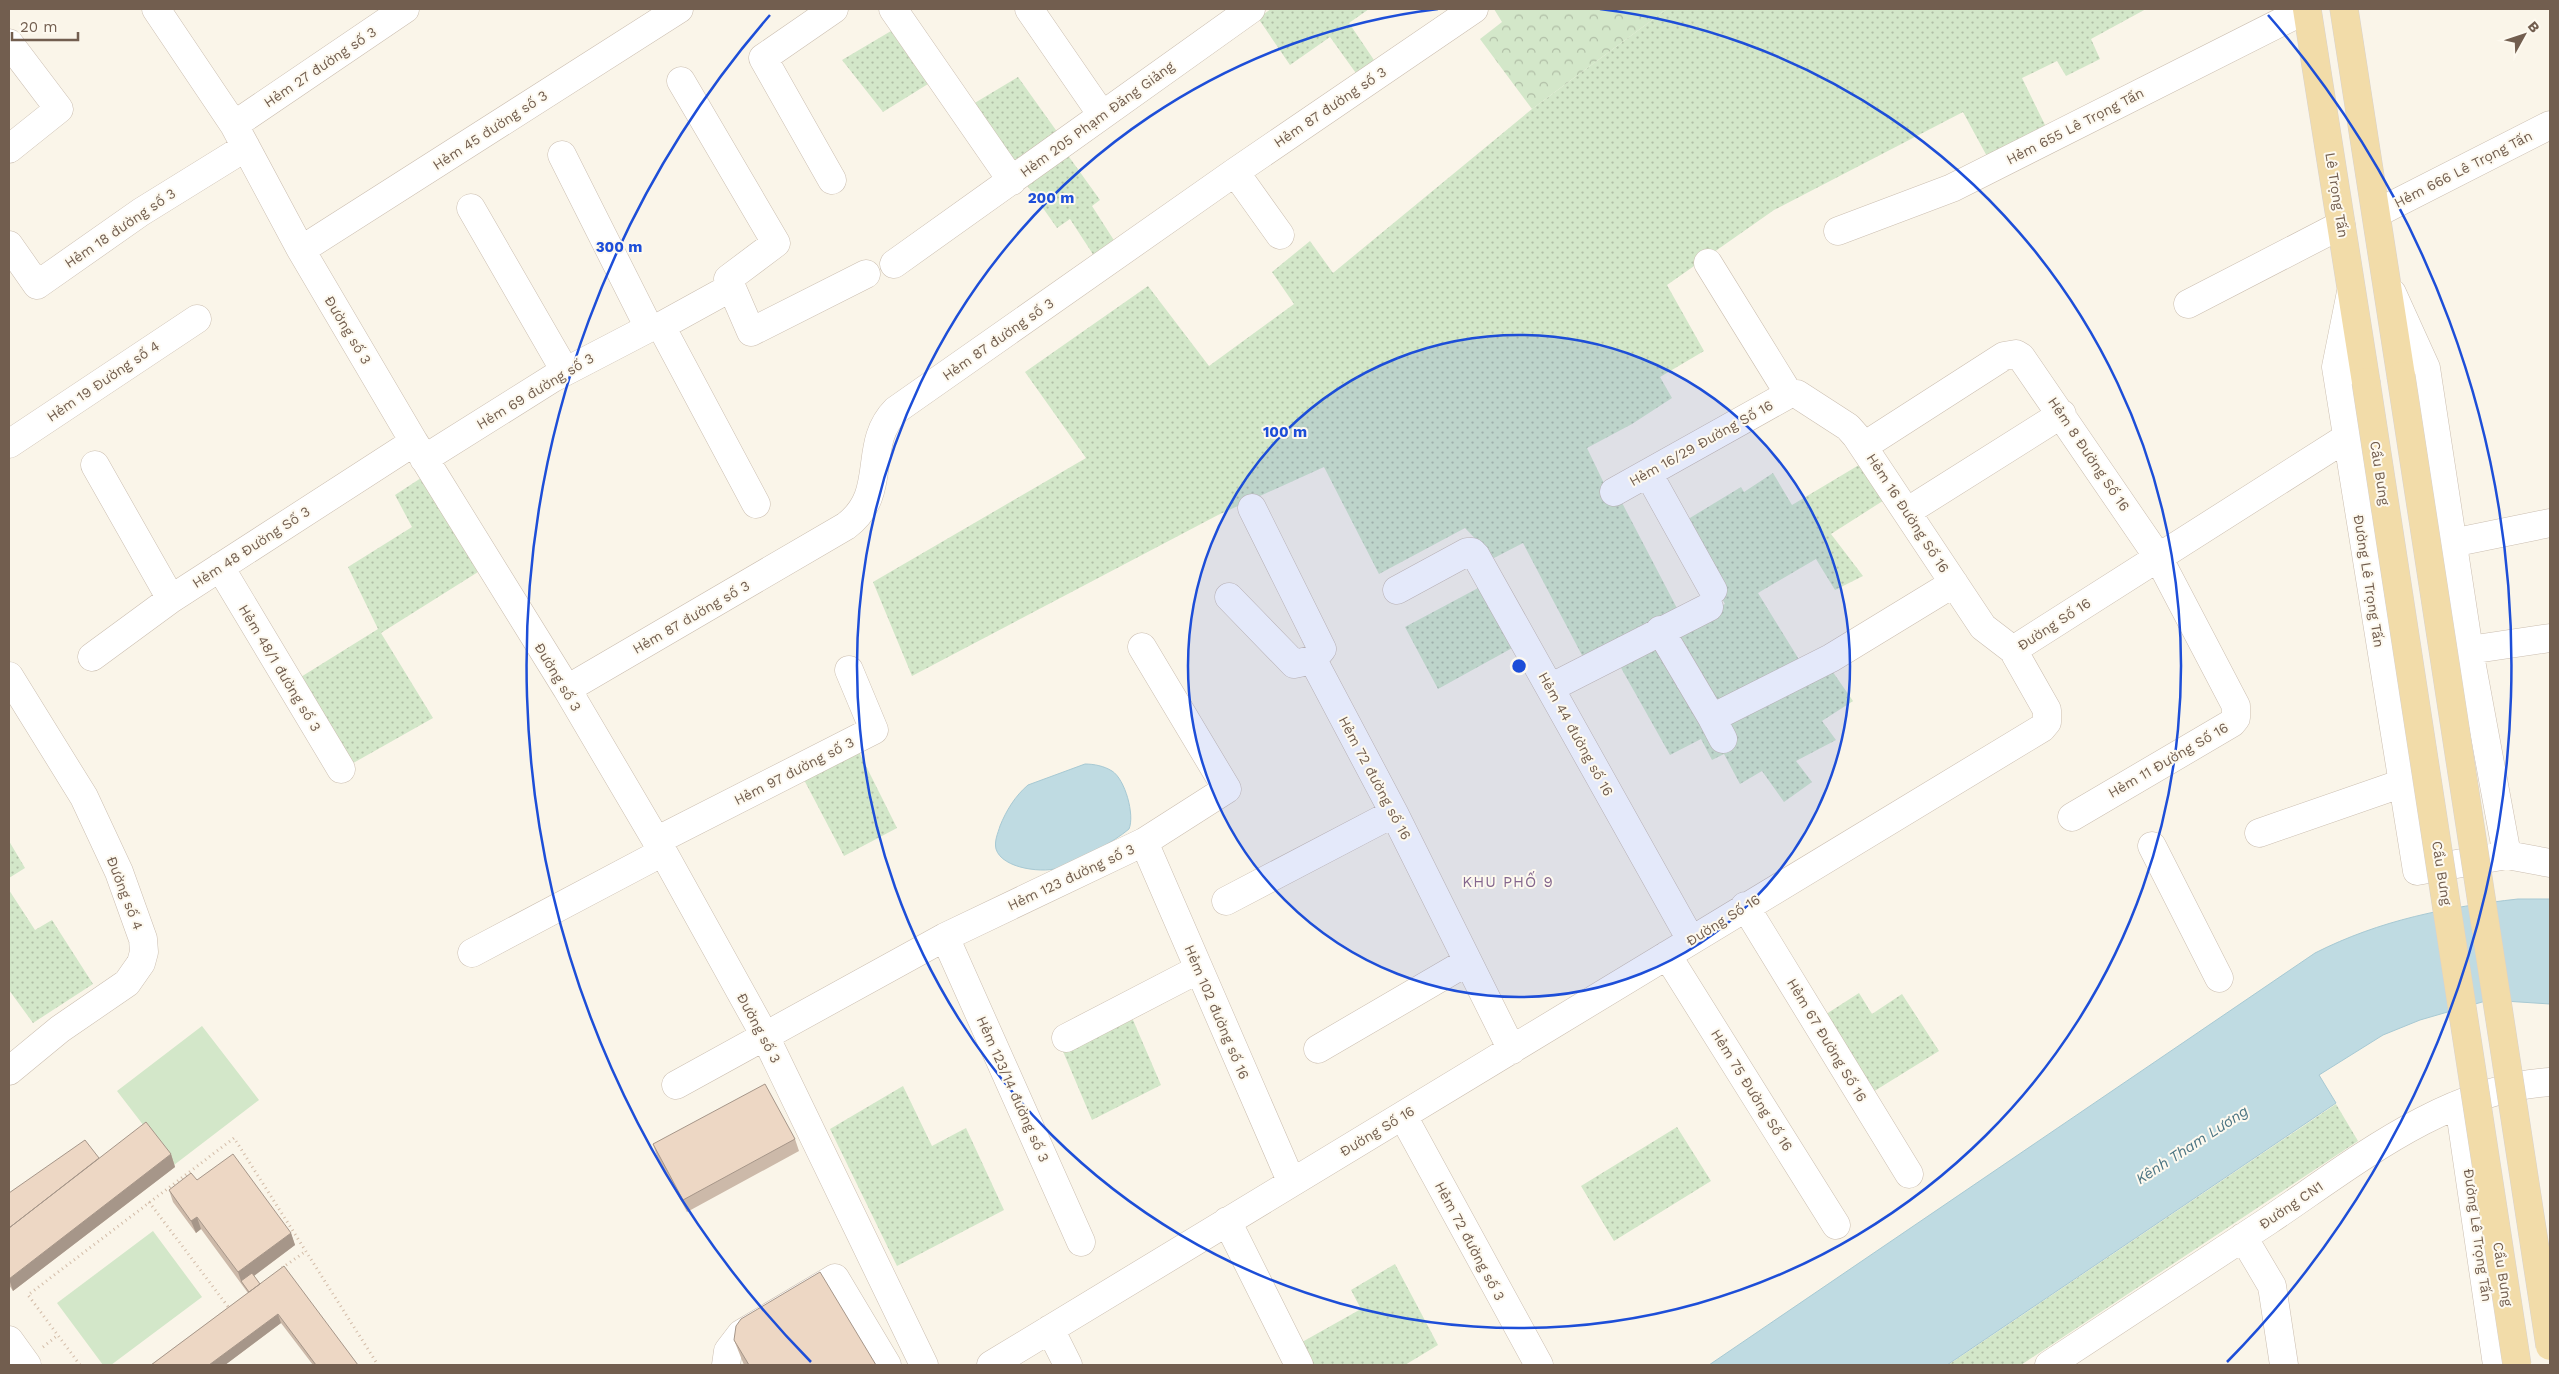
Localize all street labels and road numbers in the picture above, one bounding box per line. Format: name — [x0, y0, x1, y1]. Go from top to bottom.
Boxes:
street label: Hẻm 27 đường số 3 — [261, 23, 379, 111]
street label: Hẻm 205 Phạm Đăng Giảng — [1017, 57, 1178, 180]
street label: Hẻm 87 đường số 3 — [1271, 63, 1389, 151]
street label: Hẻm 655 Lê Trọng Tấn — [2004, 84, 2146, 168]
street label: Hẻm 45 đường số 3 — [430, 87, 550, 173]
street label: Hẻm 666 Lê Trọng Tấn — [2391, 127, 2535, 211]
street label: Lê Trọng Tấn — [2322, 151, 2352, 239]
street label: Hẻm 18 đường số 3 — [61, 185, 179, 271]
street label: Đường số 3 — [321, 293, 375, 367]
street label: Hẻm 87 đường số 3 — [939, 295, 1057, 383]
street label: Hẻm 19 Đường số 4 — [44, 337, 162, 425]
street label: Hẻm 69 đường số 3 — [474, 350, 596, 432]
street label: Hẻm 8 Đường Số 16 — [2045, 394, 2133, 514]
street label: Hẻm 16/29 Đường Số 16 — [1626, 397, 1776, 489]
street label: Cầu Bưng — [2367, 440, 2393, 507]
street label: Hẻm 16 Đường Số 16 — [1863, 450, 1953, 576]
street label: Hẻm 48 Đường Số 3 — [189, 503, 313, 591]
street label: Đường Lê Trọng Tấn — [2351, 513, 2387, 649]
street label: Hẻm 87 đường số 3 — [630, 577, 752, 657]
street label: Đường Số 16 — [2014, 594, 2094, 654]
street label: Hẻm 48/1 đường số 3 — [236, 602, 324, 734]
street label: Đường số 3 — [531, 640, 585, 714]
street label: Hẻm 44 đường số 16 — [1535, 669, 1617, 799]
street label: Hẻm 72 đường số 16 — [1336, 714, 1414, 842]
street label: Hẻm 11 Đường Số 16 — [2105, 719, 2231, 801]
street label: Hẻm 97 đường số 3 — [731, 734, 857, 808]
street label: Cầu Bưng — [2429, 840, 2455, 907]
street label: Hẻm 123 đường số 3 — [1005, 841, 1137, 913]
street label: Đường số 4 — [104, 854, 146, 932]
street label: Đường Số 16 — [1683, 891, 1763, 949]
street label: Hẻm 102 đường số 16 — [1181, 943, 1253, 1081]
street label: Hẻm 67 Đường Số 16 — [1784, 975, 1870, 1105]
street label: Đường số 3 — [734, 990, 784, 1066]
street label: Hẻm 123/14 đường số 3 — [974, 1013, 1052, 1165]
street label: Hẻm 75 Đường Số 16 — [1708, 1026, 1796, 1154]
street label: Đường Số 16 — [1337, 1102, 1417, 1160]
street label: Đường Lê Trọng Tấn — [2461, 1167, 2495, 1303]
street label: Đường CN1 — [2256, 1178, 2326, 1232]
street label: Hẻm 72 đường số 3 — [1432, 1179, 1508, 1303]
street label: Cầu Bưng — [2490, 1241, 2516, 1308]

